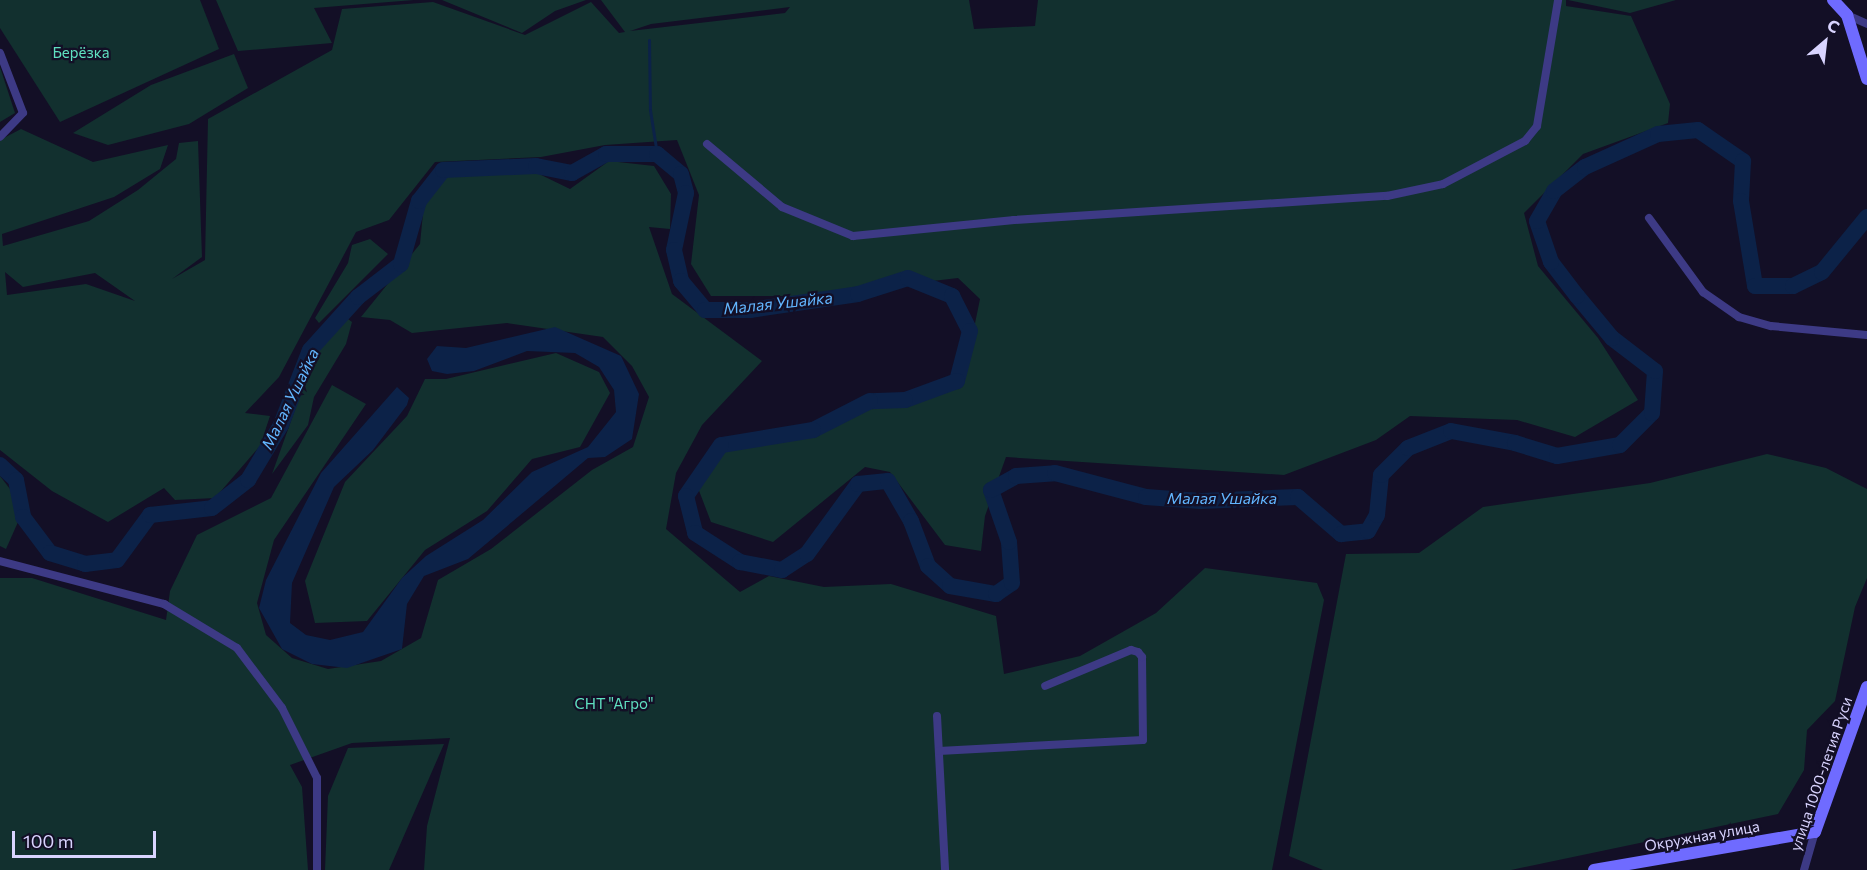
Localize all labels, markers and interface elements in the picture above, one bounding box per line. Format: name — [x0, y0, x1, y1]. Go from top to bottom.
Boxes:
north arrow — [1795, 12, 1855, 72]
text: С — [1824, 15, 1843, 37]
park label: Берёзка — [52, 44, 110, 62]
water label: Малая Ушайка — [722, 288, 834, 318]
water label: Малая Ушайка — [257, 345, 323, 453]
water label: Малая Ушайка — [1167, 488, 1277, 508]
park label: СНТ "Агро" — [575, 695, 653, 713]
street label: улица 1000-летия Руси — [1786, 695, 1856, 853]
street label: Окружная улица — [1643, 817, 1761, 855]
scale bar — [15, 819, 159, 857]
text: 100 m — [23, 830, 73, 852]

